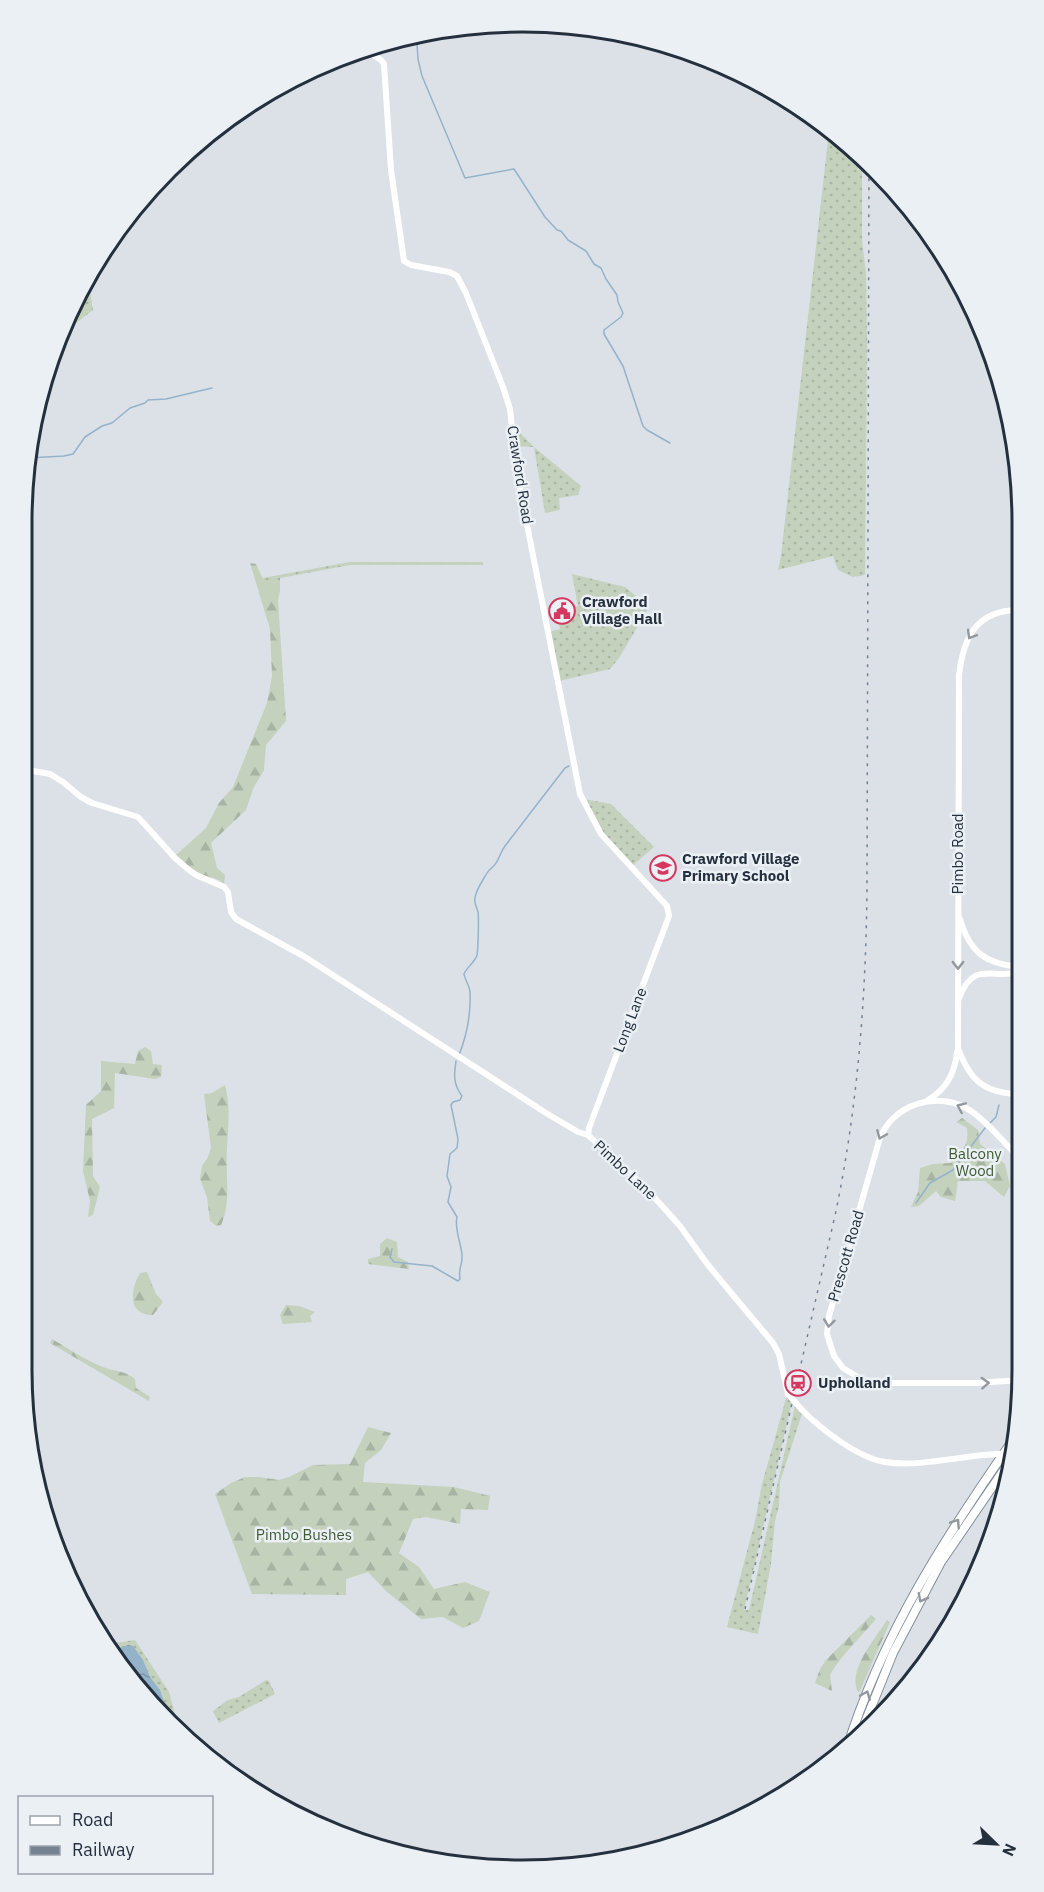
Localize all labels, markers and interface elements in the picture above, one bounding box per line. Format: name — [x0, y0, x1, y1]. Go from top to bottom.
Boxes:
street label: Crawford Road — [503, 424, 538, 526]
place label: Crawford Village Hall — [582, 592, 663, 628]
public building icon: Crawford Village Hall — [547, 596, 577, 626]
one-way arrow — [966, 629, 978, 639]
street label: Pimbo Road — [948, 813, 967, 895]
place label: Crawford Village Primary School — [682, 849, 799, 885]
school or university icon: Crawford Village Primary School — [648, 853, 678, 883]
one-way arrow — [952, 960, 964, 969]
street label: Long Lane — [608, 985, 651, 1055]
one-way arrow — [956, 1102, 967, 1114]
one-way arrow — [877, 1129, 889, 1140]
street label: Pimbo Lane — [590, 1136, 661, 1203]
park label: Balcony Wood — [948, 1144, 1002, 1180]
street label: Prescott Road — [823, 1208, 868, 1304]
one-way arrow — [823, 1318, 835, 1327]
station icon: Upholland — [783, 1368, 813, 1398]
place label: Upholland — [818, 1373, 891, 1392]
one-way arrow — [980, 1376, 989, 1389]
one-way arrow — [949, 1519, 960, 1530]
park label: Pimbo Bushes — [256, 1525, 352, 1544]
one-way arrow — [918, 1592, 929, 1602]
one-way arrow — [859, 1691, 871, 1702]
legend — [18, 1796, 213, 1874]
text: Road — [72, 1808, 113, 1831]
north arrow — [966, 1814, 1026, 1874]
text: Railway — [72, 1838, 134, 1861]
text: N — [998, 1841, 1021, 1859]

